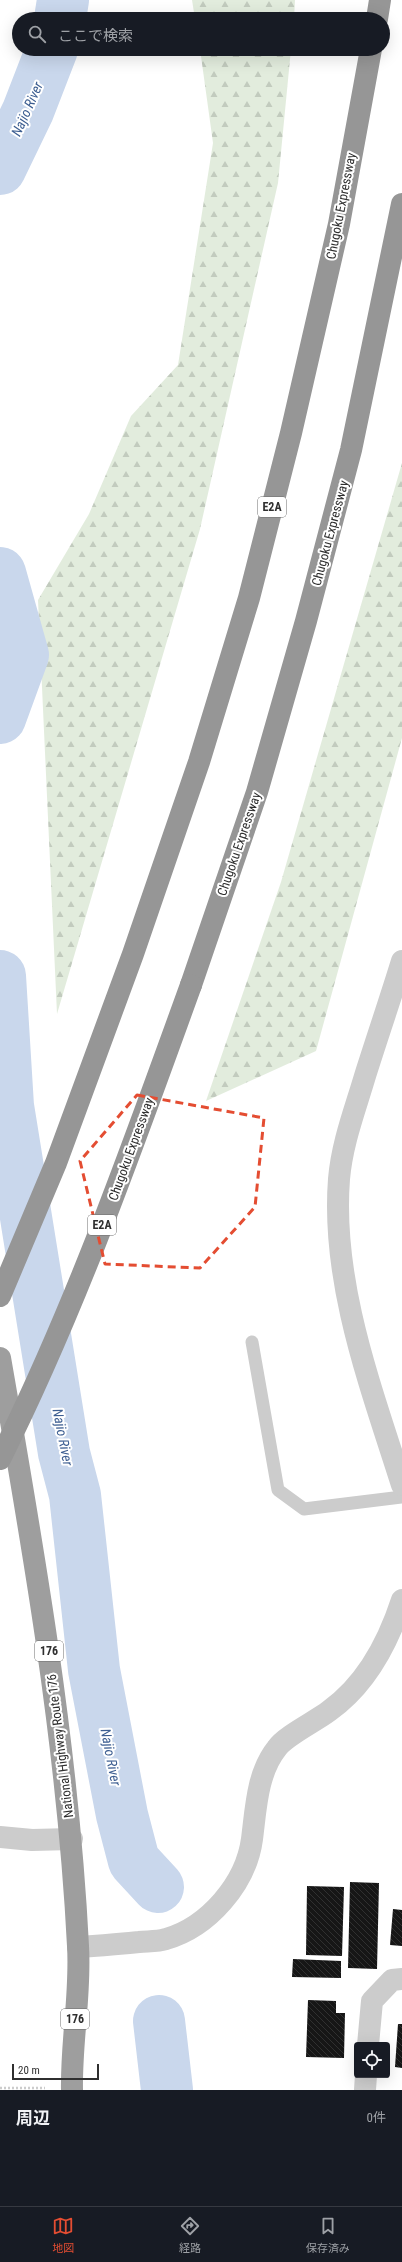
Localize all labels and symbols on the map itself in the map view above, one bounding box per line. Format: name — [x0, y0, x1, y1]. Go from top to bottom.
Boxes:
water label: Najio River — [8, 79, 46, 139]
street label: Chugoku Expressway — [323, 151, 359, 261]
street label: Chugoku Expressway — [309, 478, 351, 587]
road number: E2A — [258, 497, 286, 517]
street label: Chugoku Expressway — [214, 790, 264, 898]
street label: Chugoku Expressway — [105, 1095, 157, 1202]
road number: E2A — [88, 1215, 116, 1235]
water label: Najio River — [50, 1407, 77, 1468]
road number: 176 — [35, 1641, 63, 1661]
street label: National Highway Route 176 — [44, 1673, 76, 1819]
water label: Najio River — [98, 1727, 125, 1788]
road number: 176 — [61, 2009, 89, 2029]
scale bar — [12, 2062, 99, 2081]

